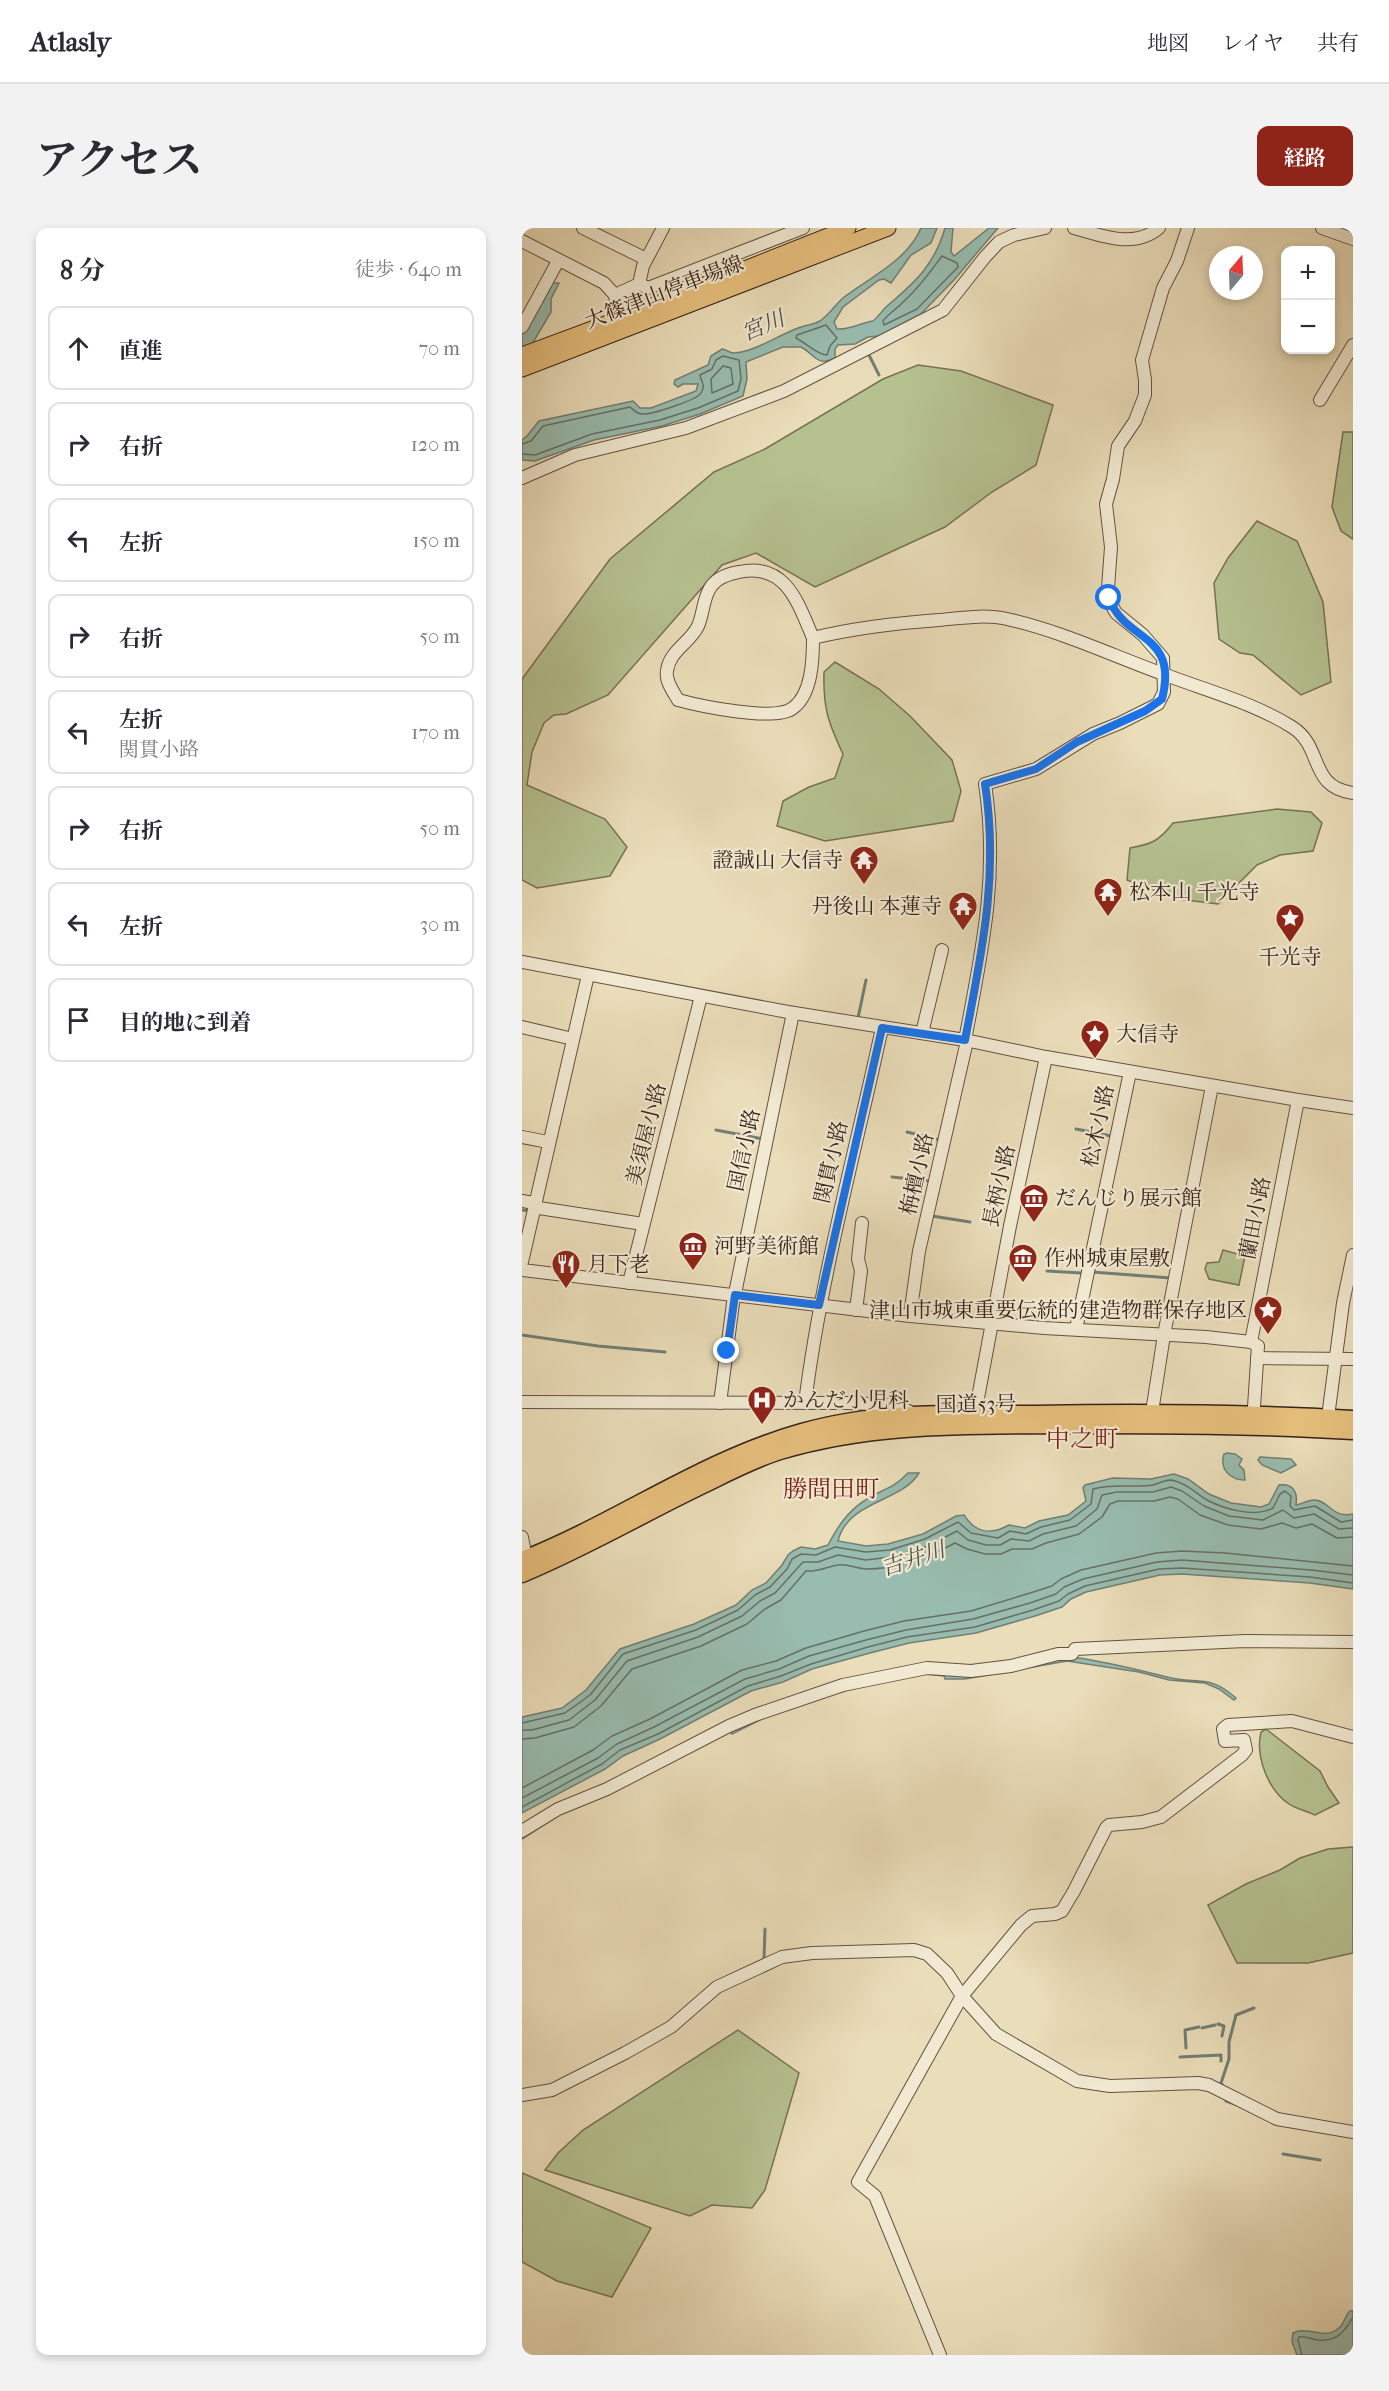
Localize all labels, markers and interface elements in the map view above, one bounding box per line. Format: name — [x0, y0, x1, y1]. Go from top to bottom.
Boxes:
text: Atlasly — [30, 25, 111, 58]
text: 地図 — [1147, 31, 1189, 55]
text: レイヤ — [1222, 31, 1284, 55]
text: 共有 — [1317, 31, 1359, 55]
button: 経路 — [1257, 126, 1353, 186]
text: アクセス — [36, 136, 203, 185]
north arrow — [1209, 246, 1263, 300]
map controls — [1281, 246, 1335, 354]
button: + — [1281, 246, 1335, 300]
street label: 大篠津山停車場線 — [581, 251, 747, 333]
text: 8 分 — [60, 255, 105, 286]
text: 徒歩 · 640 m — [355, 258, 462, 281]
button: − — [1281, 300, 1335, 354]
water label: 宮川 — [738, 305, 790, 347]
icon: ahead — [62, 332, 95, 365]
text: 70 m — [418, 337, 460, 360]
text: 直進 — [119, 338, 163, 364]
icon: right — [62, 428, 95, 461]
text: 120 m — [411, 433, 460, 456]
text: 右折 — [119, 434, 163, 460]
icon: left — [62, 524, 95, 557]
text: 150 m — [412, 529, 460, 552]
text: 左折 — [119, 530, 163, 556]
route start — [1095, 584, 1121, 610]
icon: right — [62, 620, 95, 653]
text: 50 m — [419, 625, 460, 648]
text: 右折 — [119, 626, 163, 652]
text: 左折 — [119, 707, 163, 733]
icon: left — [62, 716, 95, 749]
text: 170 m — [411, 721, 460, 744]
text: 関貫小路 — [119, 738, 199, 761]
icon: right — [62, 812, 95, 845]
text: 50 m — [419, 817, 460, 840]
text: 右折 — [119, 818, 163, 844]
temple icon: 證誠山 大信寺 — [848, 844, 880, 886]
place label: 證誠山 大信寺 — [712, 848, 843, 872]
temple icon: 松本山 千光寺 — [1092, 876, 1124, 918]
place label: 松本山 千光寺 — [1129, 880, 1260, 904]
temple icon: 丹後山 本蓮寺 — [947, 890, 979, 932]
place label: 丹後山 本蓮寺 — [811, 894, 942, 918]
place icon: 千光寺 — [1274, 902, 1306, 944]
icon: left — [62, 908, 95, 941]
text: 30 m — [420, 913, 460, 936]
text: 左折 — [119, 914, 163, 940]
place label: 千光寺 — [1259, 945, 1322, 969]
icon: arrive — [62, 1004, 95, 1037]
text: 目的地に到着 — [119, 1010, 251, 1036]
place icon: 大信寺 — [1079, 1018, 1111, 1060]
place label: 大信寺 — [1116, 1022, 1179, 1046]
street label: 美須屋小路 — [622, 1080, 670, 1188]
street label: 松木小路 — [1078, 1082, 1118, 1170]
street label: 国信小路 — [724, 1106, 764, 1194]
street label: 関貫小路 — [810, 1118, 852, 1206]
street label: 栴檀小路 — [896, 1130, 938, 1218]
street label: 長柄小路 — [979, 1142, 1019, 1230]
street label: 蘭田小路 — [1235, 1174, 1275, 1262]
museum icon: だんじり展示館 — [1018, 1182, 1050, 1224]
place label: だんじり展示館 — [1055, 1186, 1202, 1210]
museum icon: 河野美術館 — [677, 1230, 709, 1272]
place label: 河野美術館 — [714, 1234, 819, 1258]
museum icon: 作州城東屋敷 — [1007, 1242, 1039, 1284]
place label: 作州城東屋敷 — [1044, 1246, 1170, 1270]
restaurant icon: 月下老 — [550, 1248, 582, 1290]
place label: 月下老 — [587, 1252, 650, 1276]
place icon: 津山市城東重要伝統的建造物群保存地区 — [1252, 1294, 1284, 1336]
place label: 津山市城東重要伝統的建造物群保存地区 — [869, 1298, 1247, 1322]
route end — [713, 1337, 739, 1363]
hospital icon: かんだ小児科 — [746, 1384, 778, 1426]
place label: かんだ小児科 — [783, 1388, 909, 1412]
street label: 国道53号 — [935, 1391, 1017, 1417]
district label: 中之町 — [1046, 1425, 1118, 1453]
district label: 勝間田町 — [783, 1475, 879, 1503]
water label: 吉井川 — [878, 1536, 950, 1582]

